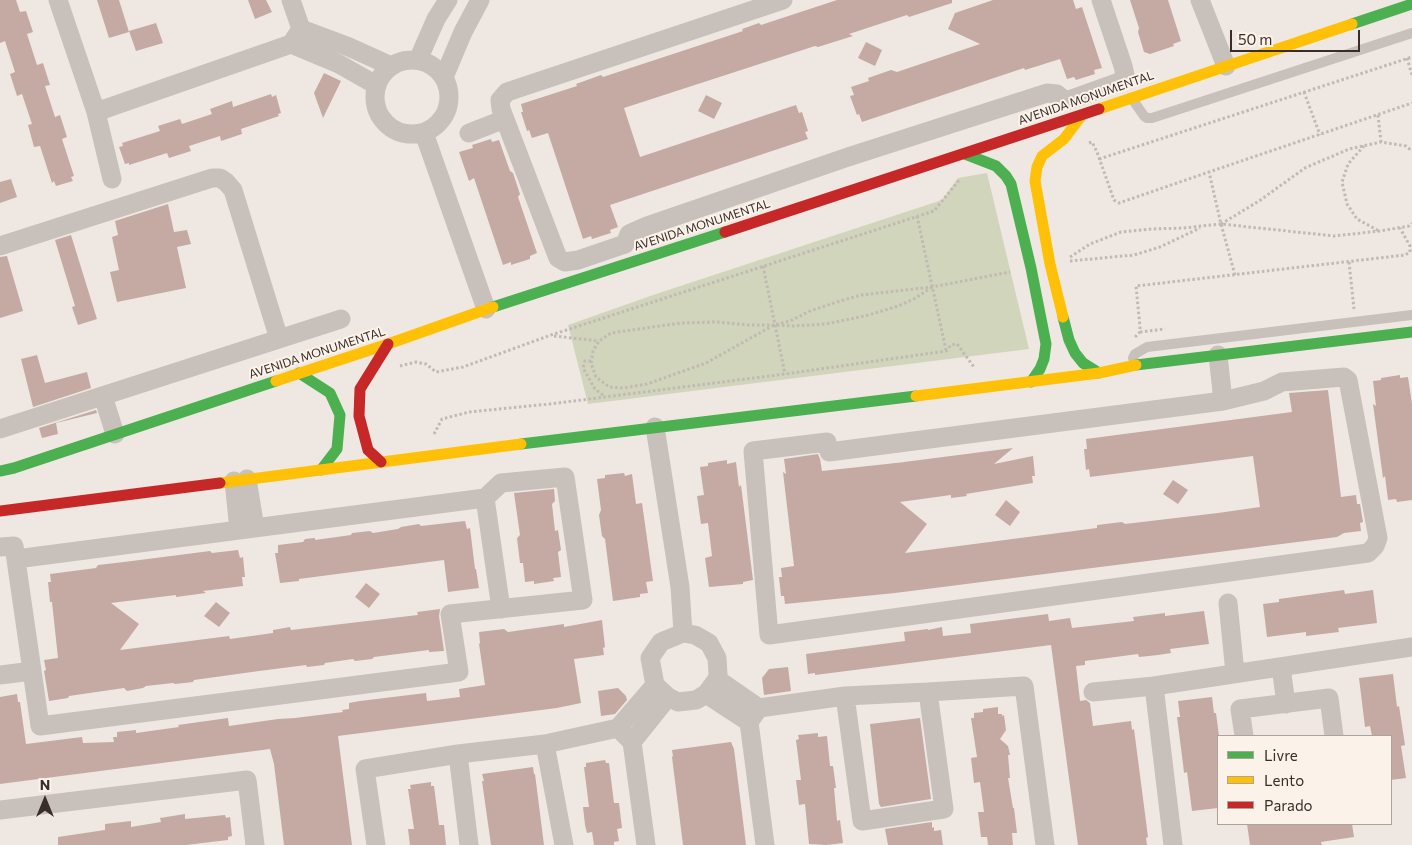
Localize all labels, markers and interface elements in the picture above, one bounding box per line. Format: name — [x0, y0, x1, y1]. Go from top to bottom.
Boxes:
scale bar — [1232, 20, 1362, 52]
text: 50 m — [1238, 30, 1272, 48]
street label: AVENIDA MONUMENTAL — [1016, 68, 1156, 128]
street label: AVENIDA MONUMENTAL — [632, 196, 772, 254]
street label: AVENIDA MONUMENTAL — [247, 324, 387, 382]
legend — [1217, 735, 1392, 825]
text: Livre — [1264, 746, 1298, 764]
text: Lento — [1264, 771, 1304, 789]
north arrow — [20, 775, 70, 825]
text: N — [40, 776, 50, 793]
text: Parado — [1264, 796, 1313, 814]

